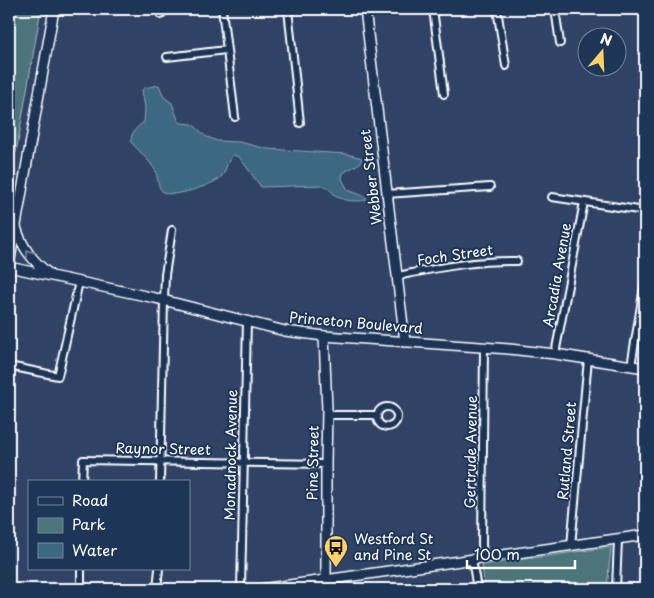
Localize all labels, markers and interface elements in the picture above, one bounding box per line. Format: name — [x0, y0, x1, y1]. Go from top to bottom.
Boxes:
north arrow — [576, 28, 626, 78]
text: N — [598, 28, 615, 51]
street label: Webber Street — [354, 128, 387, 226]
street label: Arcadia Avenue — [537, 221, 576, 329]
street label: Foch Street — [415, 239, 495, 270]
one-way arrow — [26, 250, 35, 259]
street label: Princeton Boulevard — [288, 306, 424, 339]
street label: Monadnock Avenue — [219, 389, 242, 521]
street label: Gertrude Avenue — [459, 395, 482, 509]
street label: Rutland Street — [552, 401, 581, 501]
street label: Pine Street — [301, 425, 324, 501]
street label: Raynor Street — [115, 437, 211, 460]
legend — [28, 480, 190, 570]
text: Road — [72, 488, 108, 511]
text: Park — [72, 512, 106, 535]
place label: Westford St and Pine St — [354, 528, 434, 565]
bus stop icon: Westford St and Pine St — [323, 534, 349, 568]
text: Water — [72, 538, 117, 561]
scale bar — [467, 538, 574, 570]
text: 100 m — [474, 542, 520, 565]

